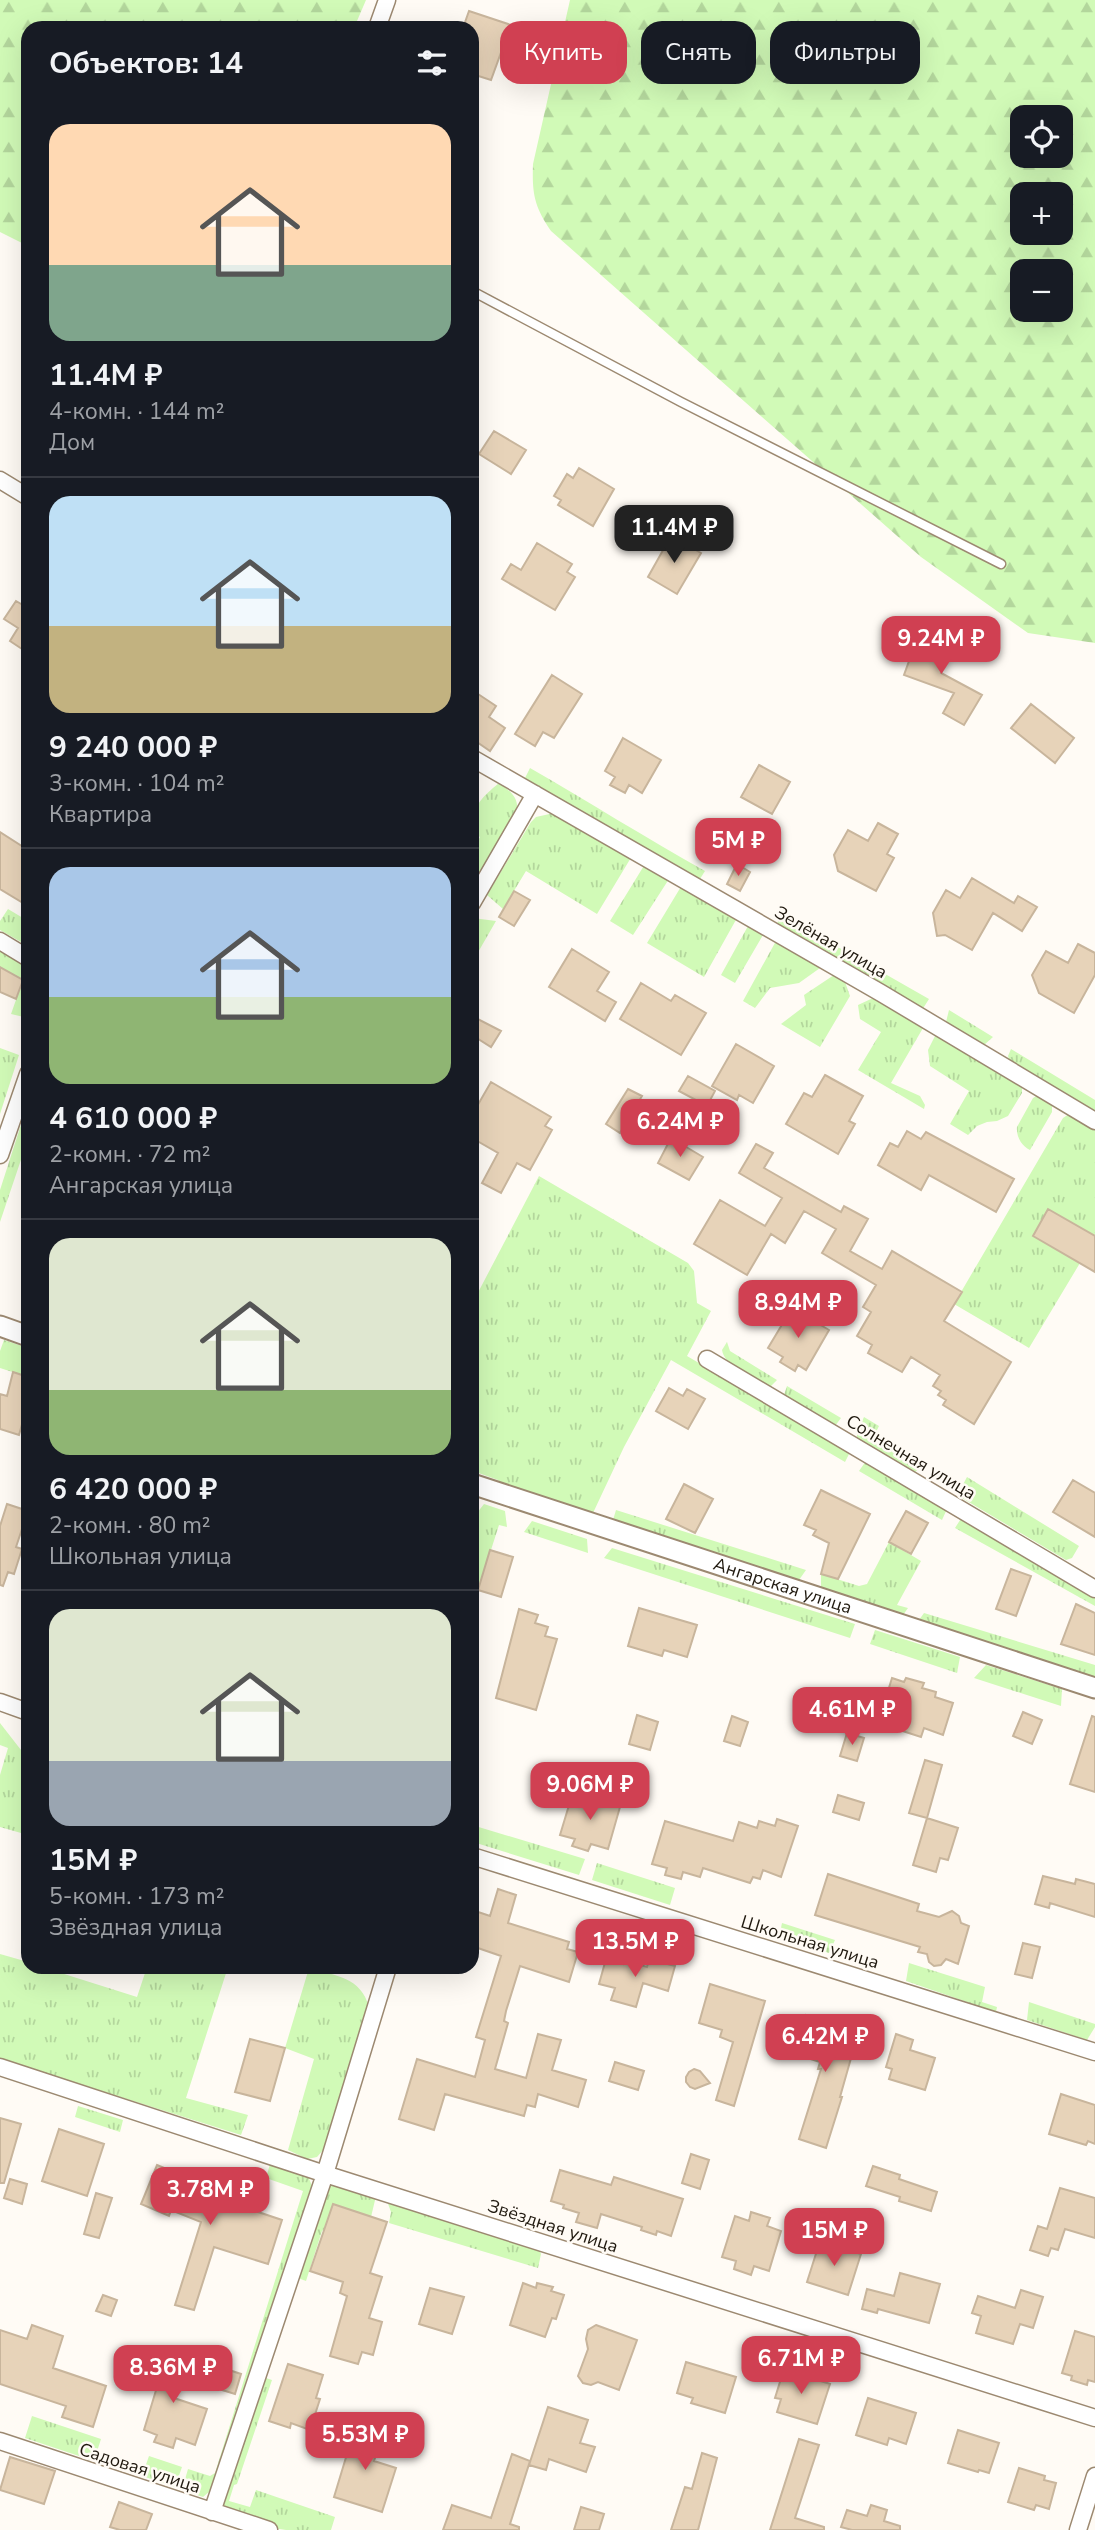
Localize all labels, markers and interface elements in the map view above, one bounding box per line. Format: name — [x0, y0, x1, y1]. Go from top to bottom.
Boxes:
chip: Купить — [500, 21, 627, 84]
chip: Снять — [641, 21, 756, 84]
chip: Фильтры — [770, 21, 920, 84]
text: Объектов: 14 — [49, 43, 243, 84]
icon: filters — [413, 44, 451, 82]
map controls — [1010, 105, 1073, 322]
button: locate — [1010, 105, 1073, 168]
icon: home — [187, 169, 313, 295]
button: + — [1010, 182, 1073, 245]
button: − — [1010, 259, 1073, 322]
text: 11.4M ₽ — [49, 355, 163, 396]
text: 4-комн. · 144 m² — [49, 396, 224, 427]
text: Дом — [49, 427, 95, 458]
pin: 11.4M ₽ — [609, 505, 739, 565]
text: 11.4M ₽ — [630, 512, 718, 543]
icon: home — [187, 541, 313, 667]
pin: 9.24M ₽ — [876, 616, 1006, 676]
text: 9.24M ₽ — [897, 623, 985, 654]
text: 9 240 000 ₽ — [49, 727, 217, 768]
text: 3-комн. · 104 m² — [49, 768, 224, 799]
text: Квартира — [49, 799, 152, 830]
pin: 5M ₽ — [697, 818, 779, 878]
text: 5M ₽ — [711, 825, 765, 856]
street label: Зелёная улица — [770, 900, 892, 984]
icon: home — [187, 912, 313, 1038]
text: 4 610 000 ₽ — [49, 1098, 217, 1139]
pin: 6.24M ₽ — [615, 1100, 745, 1159]
text: 6.24M ₽ — [636, 1106, 724, 1137]
text: 2-комн. · 72 m² — [49, 1139, 211, 1170]
text: Ангарская улица — [49, 1170, 233, 1201]
pin: 8.94M ₽ — [733, 1280, 863, 1340]
icon: home — [187, 1283, 313, 1409]
text: 8.94M ₽ — [754, 1287, 842, 1318]
street label: Солнечная улица — [842, 1409, 980, 1505]
text: 6 420 000 ₽ — [49, 1469, 217, 1510]
text: 2-комн. · 80 m² — [49, 1510, 211, 1541]
text: Школьная улица — [49, 1541, 232, 1572]
street label: Ангарская улица — [711, 1552, 855, 1620]
icon: home — [187, 1654, 313, 1780]
pin: 4.61M ₽ — [787, 1688, 917, 1747]
text: 4.61M ₽ — [808, 1694, 896, 1725]
pin: 9.06M ₽ — [525, 1762, 655, 1822]
text: 9.06M ₽ — [546, 1769, 634, 1800]
text: 15M ₽ — [49, 1840, 137, 1881]
text: 5-комн. · 173 m² — [49, 1881, 224, 1912]
street label: Школьная улица — [738, 1910, 882, 1974]
text: Звёздная улица — [49, 1912, 222, 1943]
pin: 13.5M ₽ — [570, 1920, 700, 1979]
text: 13.5M ₽ — [591, 1926, 679, 1957]
pin: 6.42M ₽ — [760, 2014, 890, 2074]
text: 6.42M ₽ — [781, 2021, 869, 2052]
pin: 3.78M ₽ — [145, 2168, 275, 2227]
text: 3.78M ₽ — [166, 2174, 254, 2205]
street label: Звёздная улица — [485, 2194, 621, 2258]
pin: 15M ₽ — [785, 2208, 883, 2268]
text: 15M ₽ — [800, 2215, 868, 2246]
pin: 6.71M ₽ — [736, 2336, 866, 2396]
text: 6.71M ₽ — [757, 2343, 845, 2374]
pin: 8.36M ₽ — [108, 2346, 238, 2405]
text: 8.36M ₽ — [129, 2352, 217, 2383]
pin: 5.53M ₽ — [300, 2412, 430, 2472]
text: 5.53M ₽ — [321, 2419, 409, 2450]
street label: Садовая улица — [76, 2437, 204, 2499]

